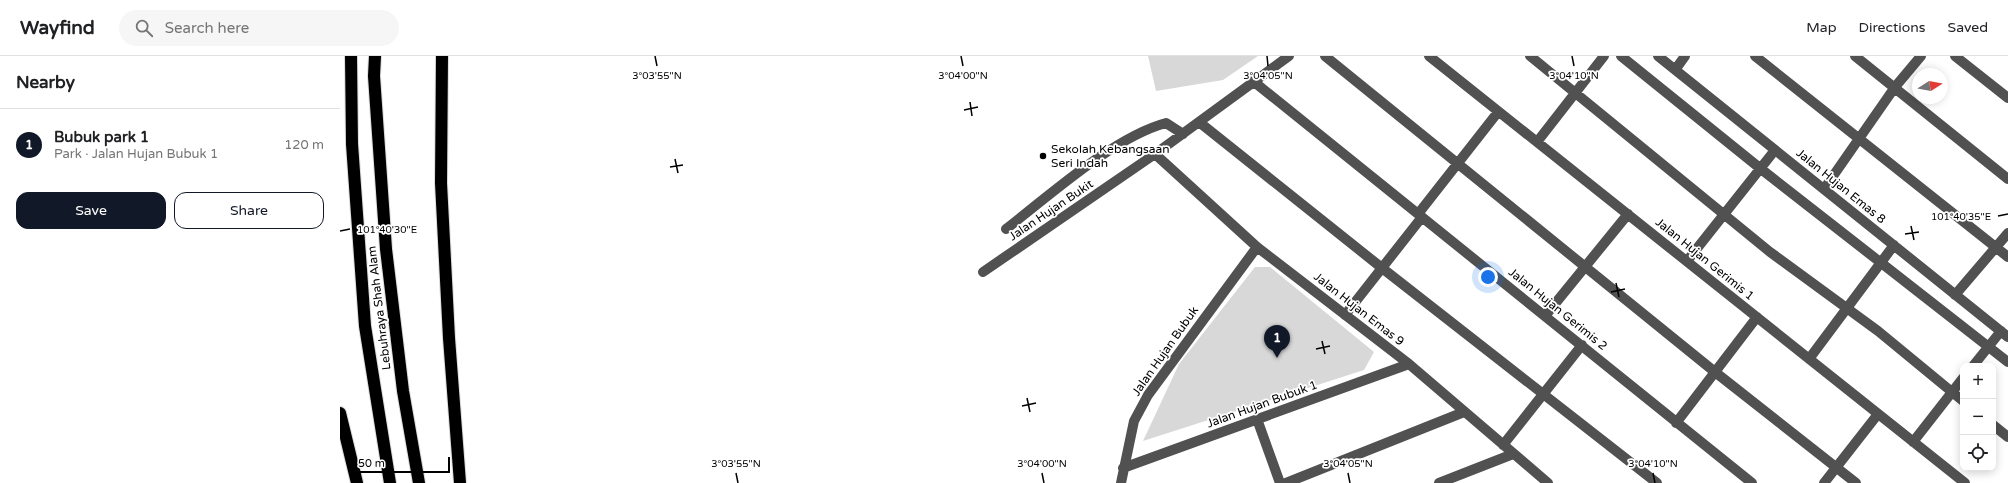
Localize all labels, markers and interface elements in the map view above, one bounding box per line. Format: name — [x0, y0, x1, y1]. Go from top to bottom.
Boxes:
search box — [119, 10, 399, 46]
text: Wayfind — [20, 17, 95, 39]
icon: search — [133, 17, 155, 39]
text: Search here — [165, 19, 249, 37]
text: Map — [1806, 19, 1837, 36]
text: Directions — [1859, 19, 1926, 36]
text: Saved — [1948, 19, 1988, 36]
north arrow — [1912, 68, 1948, 104]
text: 3°03'55"N — [632, 70, 682, 82]
text: 3°04'00"N — [938, 70, 988, 82]
text: 3°04'05"N — [1243, 70, 1293, 82]
text: 3°04'10"N — [1549, 70, 1599, 82]
text: Nearby — [16, 72, 75, 93]
text: Bubuk park 1 — [54, 128, 149, 146]
text: 1 — [25, 137, 33, 153]
text: 120 m — [284, 137, 324, 153]
place label: Sekolah Kebangsaan Seri Indah — [1051, 142, 1170, 170]
text: Park · Jalan Hujan Bubuk 1 — [54, 146, 218, 162]
street label: Jalan Hujan Emas 8 — [1794, 146, 1888, 226]
marker: Sekolah Kebangsaan Seri Indah — [1038, 151, 1048, 161]
street label: Jalan Hujan Bukit — [1006, 176, 1096, 243]
button: Save — [16, 192, 166, 229]
button: Share — [174, 192, 324, 229]
text: 101°40'35"E — [1931, 211, 1991, 223]
street label: Jalan Hujan Gerimis 1 — [1653, 215, 1757, 303]
text: 101°40'30"E — [357, 224, 417, 236]
street label: Lebuhraya Shah Alam — [364, 245, 394, 371]
street label: Jalan Hujan Gerimis 2 — [1506, 265, 1610, 353]
your location — [1478, 267, 1498, 287]
street label: Jalan Hujan Emas 9 — [1311, 269, 1407, 349]
street label: Jalan Hujan Bubuk — [1129, 303, 1201, 398]
pin: 1 — [1264, 325, 1290, 358]
map controls — [1960, 363, 1996, 471]
button: + — [1960, 363, 1996, 399]
street label: Jalan Hujan Bubuk 1 — [1205, 377, 1319, 431]
button: − — [1960, 399, 1996, 435]
button: locate — [1960, 435, 1996, 471]
scale bar — [352, 455, 450, 474]
text: 50 m — [358, 457, 385, 470]
text: 3°03'55"N — [711, 458, 761, 470]
text: 3°04'00"N — [1017, 458, 1067, 470]
text: 3°04'05"N — [1323, 458, 1373, 470]
text: 3°04'10"N — [1628, 458, 1678, 470]

